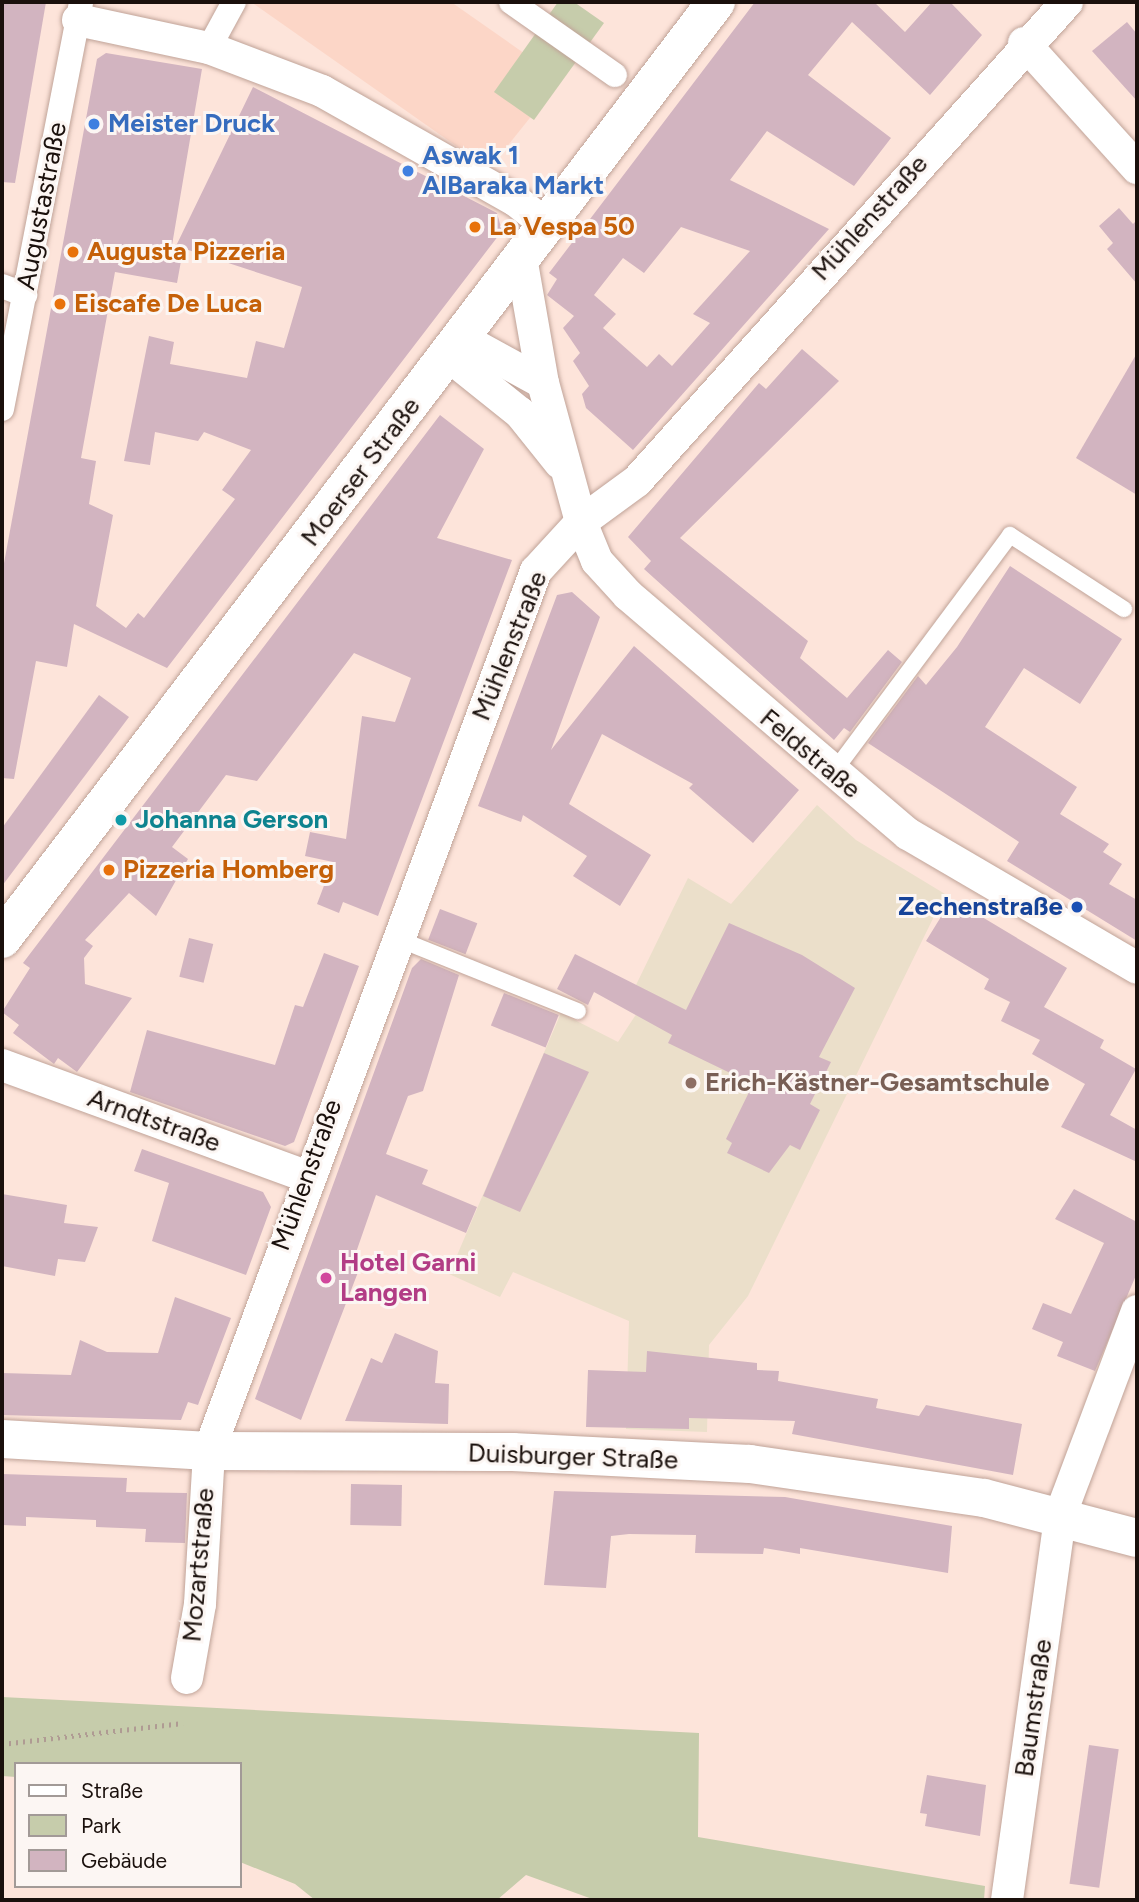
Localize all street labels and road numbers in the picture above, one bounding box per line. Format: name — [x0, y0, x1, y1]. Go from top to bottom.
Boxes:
street label: Augustastraße — [10, 120, 74, 292]
street label: Mühlenstraße — [805, 149, 935, 287]
street label: Moerser Straße — [295, 391, 427, 553]
street label: Mühlenstraße — [466, 567, 554, 725]
street label: Feldstraße — [753, 703, 867, 805]
street label: Arndtstraße — [83, 1083, 225, 1159]
street label: Mühlenstraße — [265, 1095, 349, 1255]
street label: Duisburger Straße — [467, 1438, 679, 1476]
street label: Mozartstraße — [177, 1487, 221, 1643]
street label: Baumstraße — [1009, 1637, 1059, 1779]

